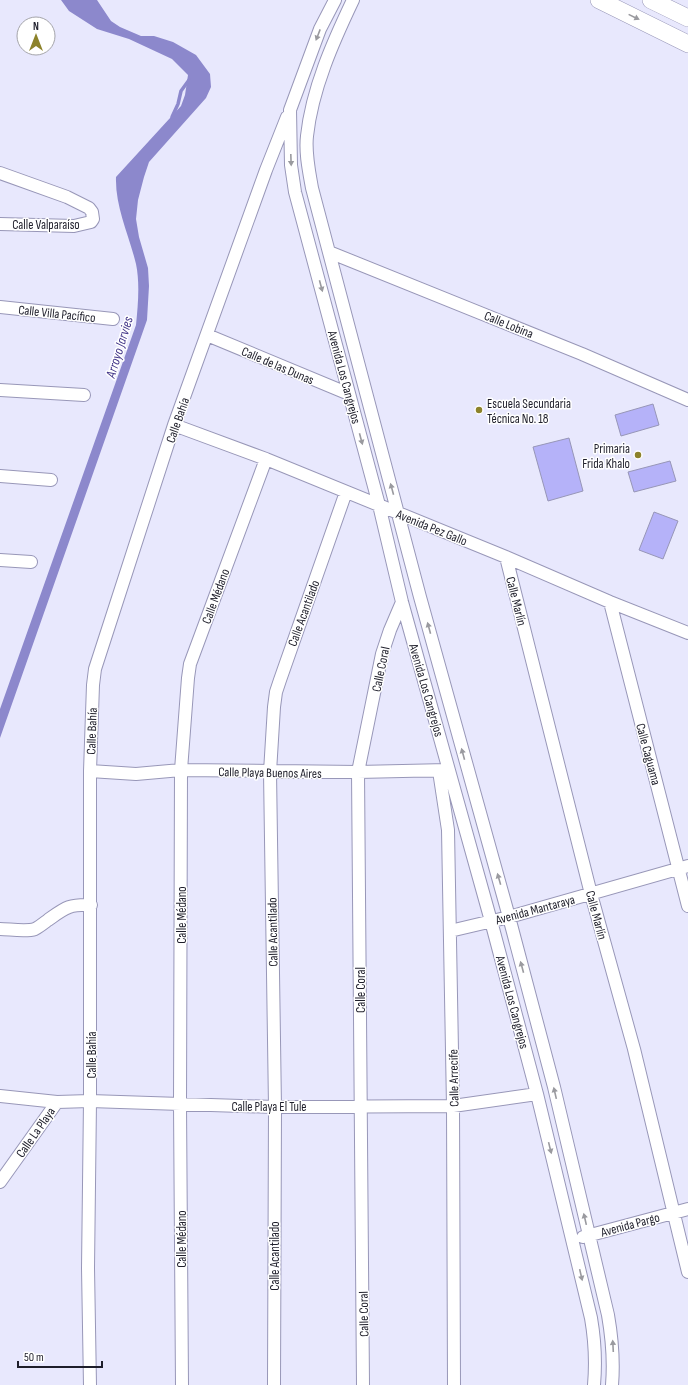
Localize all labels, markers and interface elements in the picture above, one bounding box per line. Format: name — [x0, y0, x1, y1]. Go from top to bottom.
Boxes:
one-way arrow — [628, 14, 640, 20]
north arrow — [16, 16, 56, 56]
text: N — [33, 20, 39, 33]
one-way arrow — [315, 30, 321, 42]
one-way arrow — [288, 154, 294, 167]
street label: Calle Valparaíso — [12, 217, 80, 233]
one-way arrow — [318, 280, 324, 293]
street label: Calle Villa Pacífico — [17, 302, 96, 326]
street label: Calle Lobina — [482, 308, 536, 342]
water label: Arroyo Jarvies — [102, 314, 137, 381]
street label: Avenida Los Cangrejos — [324, 328, 364, 426]
street label: Calle de las Dunas — [239, 343, 317, 388]
street label: Calle Bahía — [163, 395, 193, 445]
place label: Escuela Secundaria Técnica No. 18 — [487, 396, 571, 427]
marker: Escuela Secundaria Técnica No. 18 — [474, 405, 484, 415]
one-way arrow — [359, 433, 365, 445]
place label: Primaria Frida Khalo — [582, 441, 630, 472]
marker: Primaria Frida Khalo — [633, 450, 643, 460]
one-way arrow — [389, 483, 395, 495]
street label: Avenida Pez Gallo — [393, 506, 469, 549]
street label: Calle Médano — [199, 567, 233, 626]
street label: Calle Marlín — [502, 575, 530, 627]
street label: Calle Acantilado — [285, 578, 323, 649]
one-way arrow — [426, 622, 432, 634]
street label: Avenida Los Cangrejos — [405, 641, 447, 739]
street label: Calle Coral — [368, 645, 394, 693]
street label: Calle Bahía — [83, 707, 101, 755]
street label: Calle Caguama — [632, 722, 664, 787]
one-way arrow — [460, 748, 466, 760]
street label: Calle Playa Buenos Aires — [218, 764, 322, 782]
one-way arrow — [495, 873, 501, 885]
street label: Calle Médano — [174, 886, 190, 944]
street label: Calle Marlín — [582, 889, 610, 942]
street label: Avenida Mantaraya — [493, 892, 577, 929]
street label: Calle Acantilado — [264, 897, 282, 967]
street label: Avenida Los Cangrejos — [492, 953, 532, 1051]
one-way arrow — [519, 961, 525, 973]
street label: Calle Coral — [353, 967, 369, 1013]
street label: Calle Bahía — [84, 1031, 100, 1079]
street label: Calle Arrecife — [445, 1049, 463, 1107]
one-way arrow — [552, 1086, 558, 1099]
street label: Calle Playa El Tule — [231, 1099, 307, 1115]
street label: Calle La Playa — [13, 1104, 59, 1161]
one-way arrow — [548, 1142, 554, 1155]
street label: Avenida Pargo — [598, 1209, 661, 1241]
street label: Calle Médano — [174, 1210, 190, 1268]
one-way arrow — [582, 1213, 588, 1225]
street label: Calle Acantilado — [267, 1221, 283, 1291]
one-way arrow — [578, 1269, 584, 1281]
street label: Calle Coral — [356, 1291, 372, 1337]
one-way arrow — [609, 1340, 616, 1352]
scale bar — [18, 1343, 102, 1369]
text: 50 m — [24, 1350, 44, 1365]

